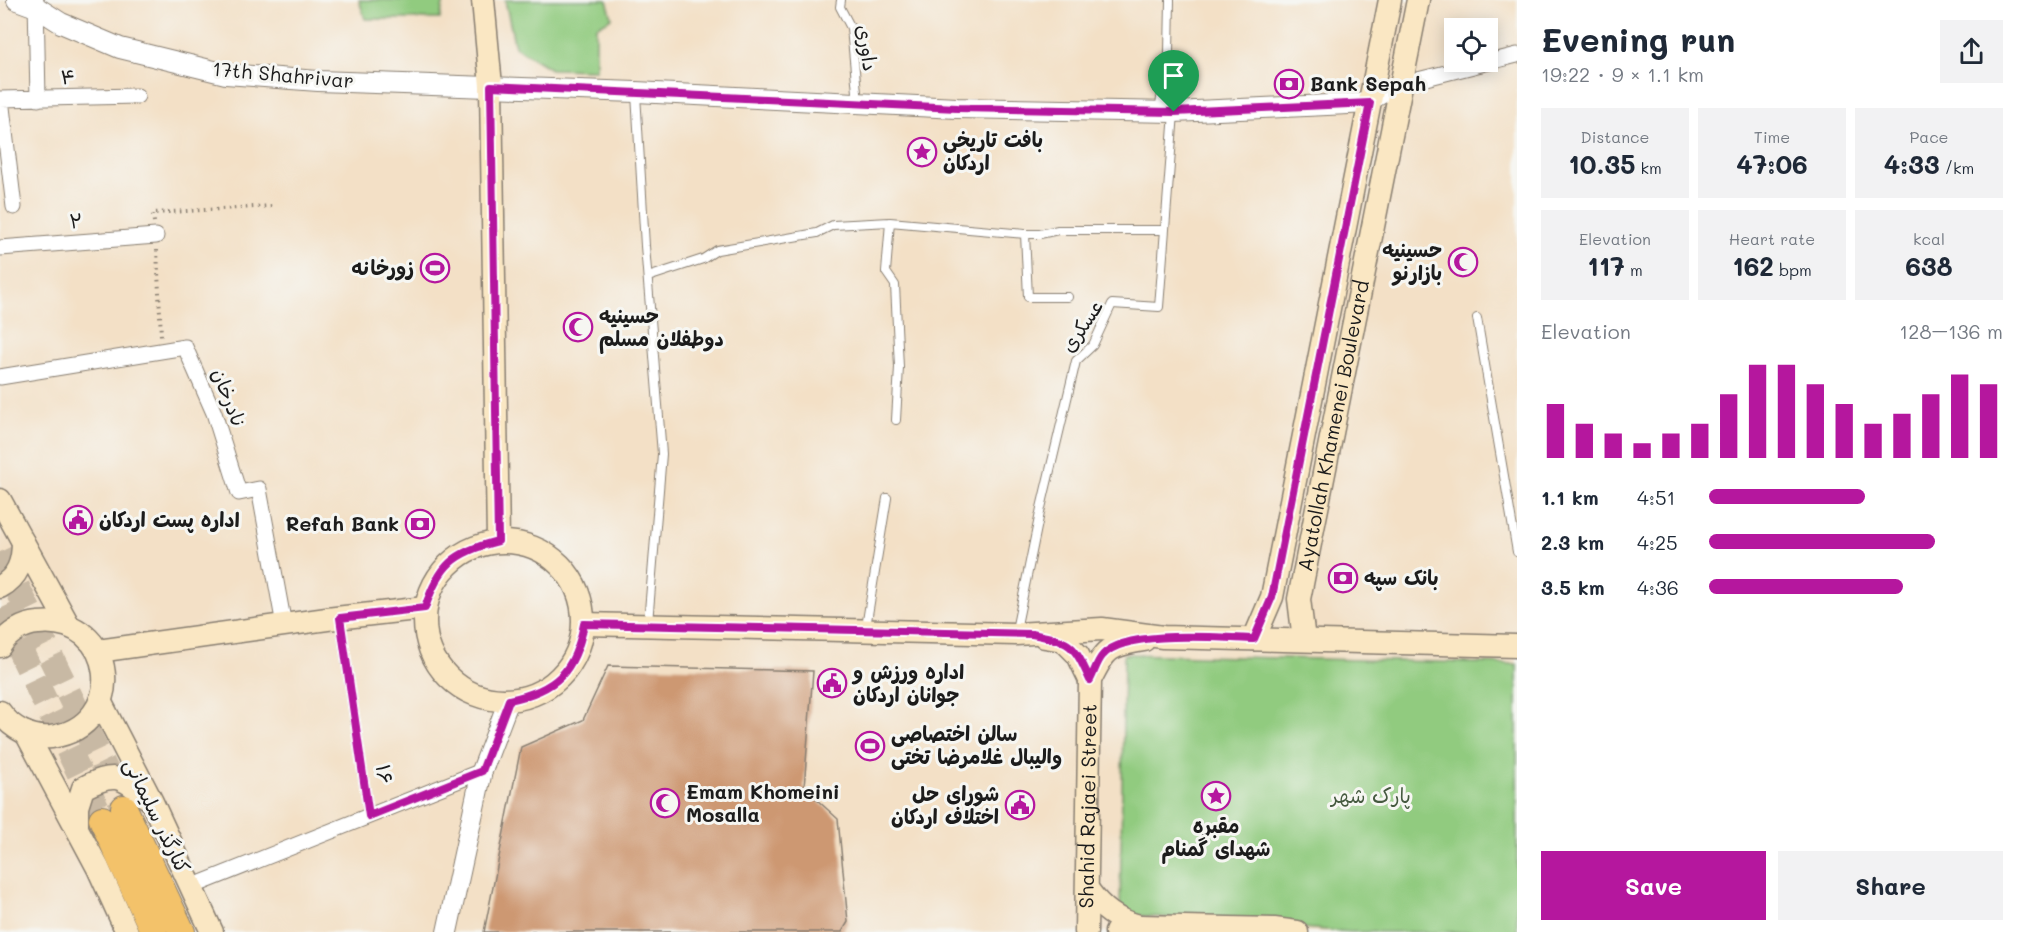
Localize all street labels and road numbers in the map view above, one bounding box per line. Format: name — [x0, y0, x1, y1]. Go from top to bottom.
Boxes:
street label: داوری — [851, 23, 884, 73]
street label: 17th Shahrivar — [211, 55, 355, 93]
street label: ۴ — [60, 63, 76, 89]
street label: ۲ — [68, 207, 84, 233]
street label: Ayatollah Khamenei Boulevard — [1291, 278, 1374, 573]
street label: عسکری — [1054, 294, 1108, 357]
street label: نادرخان — [207, 365, 253, 431]
street label: Shahid Rajaei Street — [1072, 703, 1102, 909]
street label: کنارگذر سلیمانی — [118, 754, 197, 878]
street label: ۱۶ — [371, 762, 399, 785]

